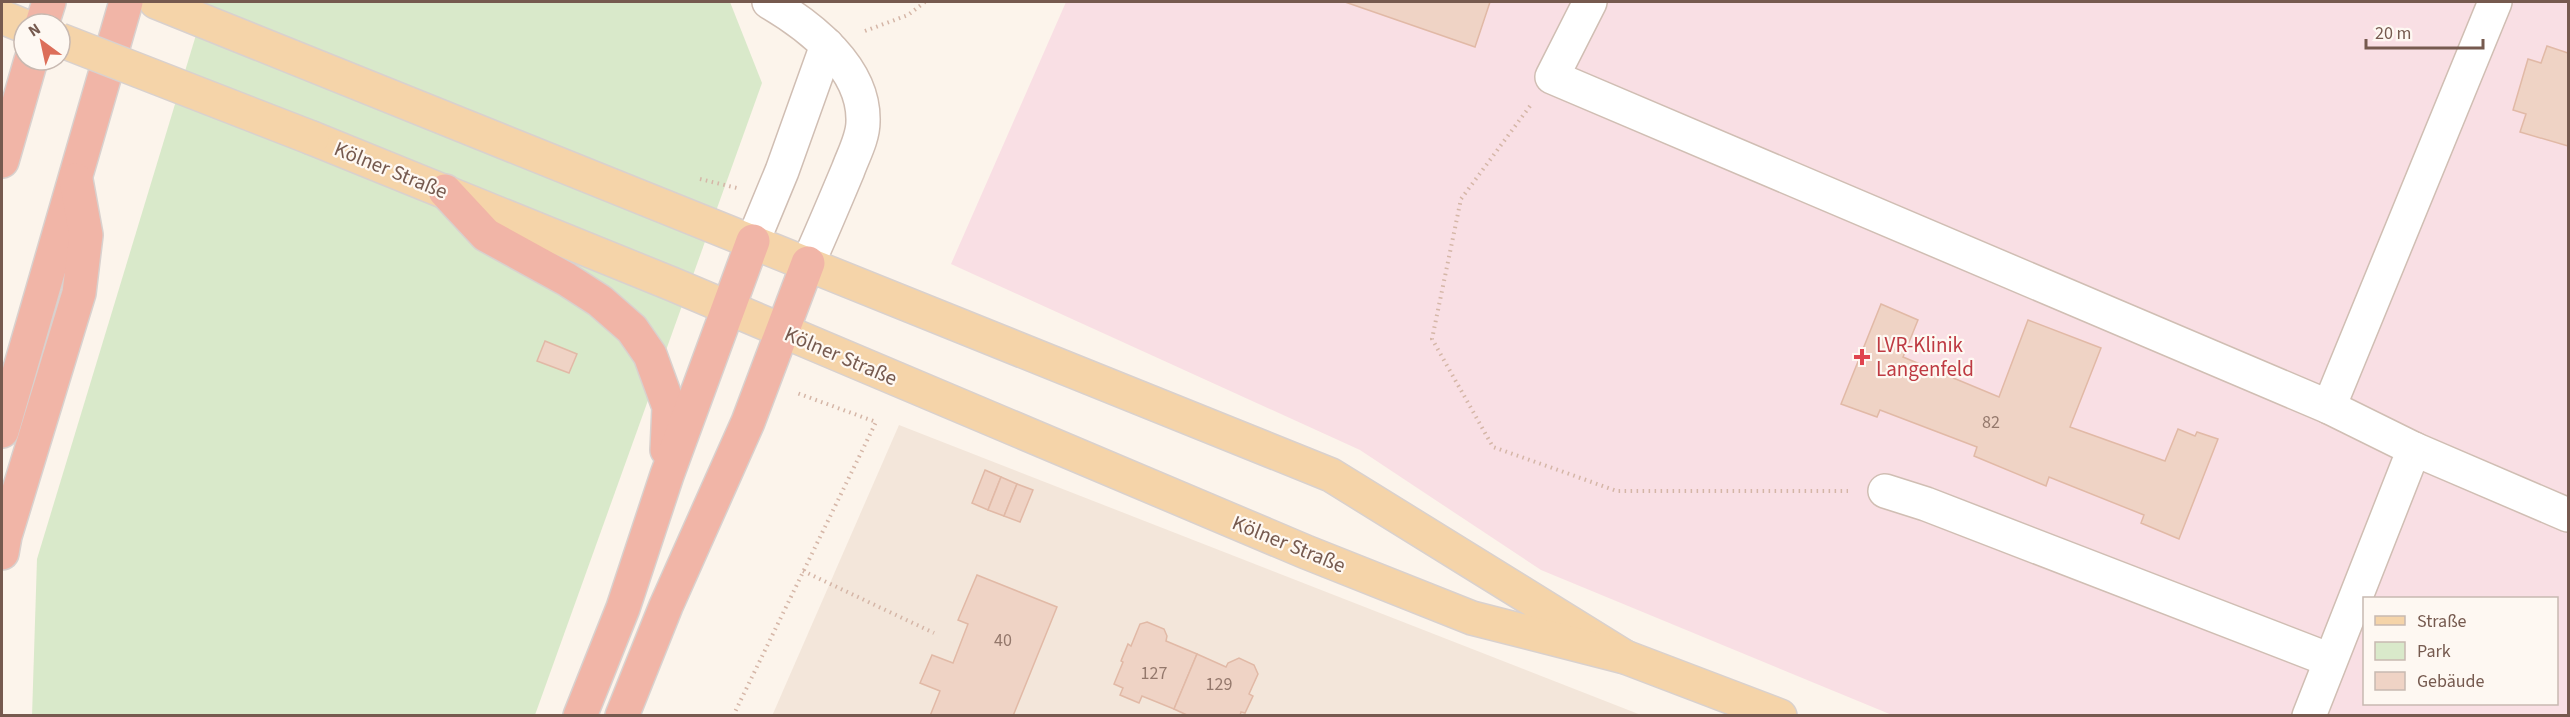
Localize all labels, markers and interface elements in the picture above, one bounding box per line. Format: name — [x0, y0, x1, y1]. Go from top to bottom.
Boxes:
north arrow — [12, 12, 72, 72]
scale bar — [2366, 12, 2483, 50]
text: N — [24, 18, 45, 42]
text: 20 m — [2375, 21, 2411, 46]
street label: Kölner Straße — [330, 134, 452, 206]
street label: Kölner Straße — [780, 319, 902, 393]
place label: LVR-Klinik Langenfeld — [1876, 330, 1974, 384]
marker: LVR-Klinik Langenfeld — [1853, 348, 1871, 366]
house number: 82 — [1982, 410, 2000, 435]
street label: Kölner Straße — [1228, 508, 1350, 580]
legend — [2363, 597, 2558, 705]
text: Straße — [2417, 609, 2467, 634]
house number: 40 — [994, 628, 1012, 653]
text: Park — [2417, 639, 2451, 664]
house number: 127 — [1141, 661, 1167, 686]
text: Gebäude — [2417, 669, 2485, 694]
house number: 129 — [1206, 672, 1232, 697]

